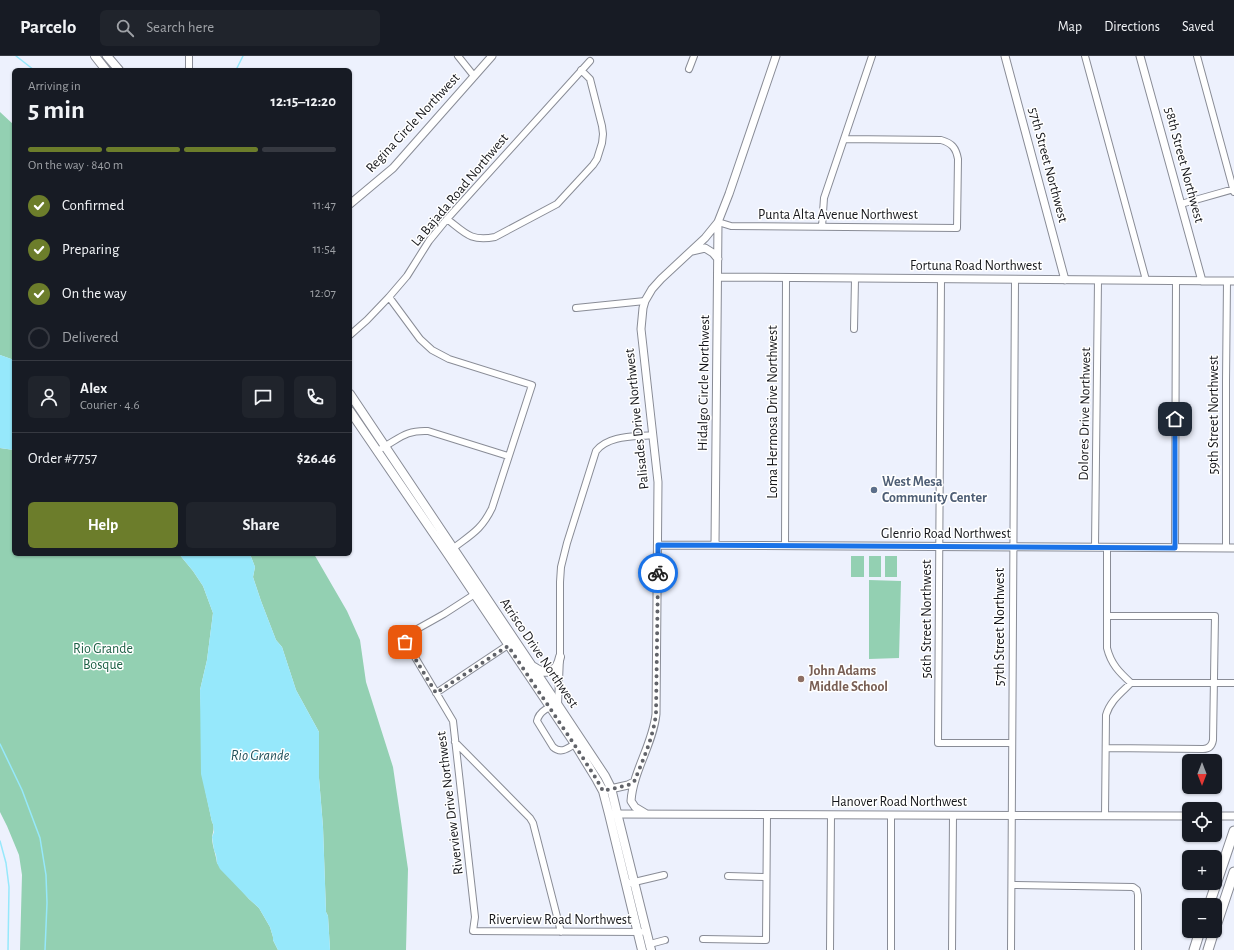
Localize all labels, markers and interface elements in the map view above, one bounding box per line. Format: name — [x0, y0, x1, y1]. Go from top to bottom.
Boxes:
search box — [100, 10, 380, 46]
icon: search — [114, 17, 136, 39]
text: Parcelo — [20, 18, 76, 37]
text: Search here — [146, 20, 214, 35]
text: Map — [1058, 20, 1082, 34]
text: Directions — [1104, 20, 1160, 34]
text: Saved — [1182, 20, 1214, 34]
street label: Regina Circle Northwest — [364, 70, 463, 175]
text: Arriving in — [28, 80, 81, 93]
text: 12:15–12:20 — [271, 94, 336, 109]
text: 5 min — [28, 97, 85, 123]
street label: 57th Street Northwest — [1026, 106, 1070, 224]
street label: 58th Street Northwest — [1162, 106, 1206, 225]
street label: La Bajada Road Northwest — [409, 131, 511, 249]
text: On the way · 840 m — [28, 159, 123, 172]
icon: check — [28, 195, 50, 217]
text: Confirmed — [62, 198, 124, 213]
text: 11:47 — [312, 199, 336, 212]
street label: Punta Alta Avenue Northwest — [758, 208, 918, 222]
icon: check — [28, 239, 50, 261]
text: Preparing — [62, 242, 119, 257]
text: 11:54 — [312, 243, 336, 256]
street label: Fortuna Road Northwest — [910, 259, 1042, 273]
icon: check — [28, 283, 50, 305]
text: On the way — [62, 286, 127, 301]
text: 12:07 — [310, 287, 336, 300]
street label: Hidalgo Circle Northwest — [696, 314, 712, 451]
street label: Loma Hermosa Drive Northwest — [766, 325, 780, 499]
text: Delivered — [62, 330, 119, 345]
street label: Palisades Drive Northwest — [623, 347, 651, 490]
street label: Dolores Drive Northwest — [1077, 347, 1093, 481]
street label: 59th Street Northwest — [1207, 355, 1221, 475]
button: person — [28, 376, 70, 418]
button: chat — [242, 376, 284, 418]
button: phone — [294, 376, 336, 418]
text: Alex — [80, 381, 107, 396]
text: Courier · 4.6 — [80, 399, 140, 412]
pin — [1158, 402, 1192, 436]
icon: home — [1164, 408, 1186, 430]
text: Order #7757 — [28, 451, 97, 466]
text: $26.46 — [297, 451, 336, 466]
place label: West Mesa Community Center — [882, 475, 987, 505]
marker: West Mesa Community Center — [869, 485, 879, 495]
button: Help — [28, 502, 178, 548]
button: Share — [186, 502, 336, 548]
street label: Glenrio Road Northwest — [881, 527, 1011, 541]
courier — [638, 553, 678, 593]
street label: 56th Street Northwest — [920, 559, 934, 679]
icon: bike — [647, 562, 669, 584]
street label: 57th Street Northwest — [993, 567, 1007, 686]
street label: Atrisco Drive Northwest — [497, 596, 581, 711]
pin — [388, 625, 422, 659]
icon: bag — [394, 631, 416, 653]
park label: Rio Grande Bosque — [73, 642, 133, 672]
place label: John Adams Middle School — [809, 664, 888, 694]
marker: John Adams Middle School — [796, 674, 806, 684]
street label: Riverview Drive Northwest — [434, 730, 466, 875]
water label: Rio Grande — [231, 748, 290, 763]
north arrow — [1182, 754, 1222, 794]
map controls — [1182, 754, 1222, 938]
street label: Hanover Road Northwest — [831, 795, 968, 809]
button: locate — [1182, 802, 1222, 842]
button: + — [1182, 850, 1222, 890]
button: − — [1182, 898, 1222, 938]
street label: Riverview Road Northwest — [488, 913, 632, 927]

